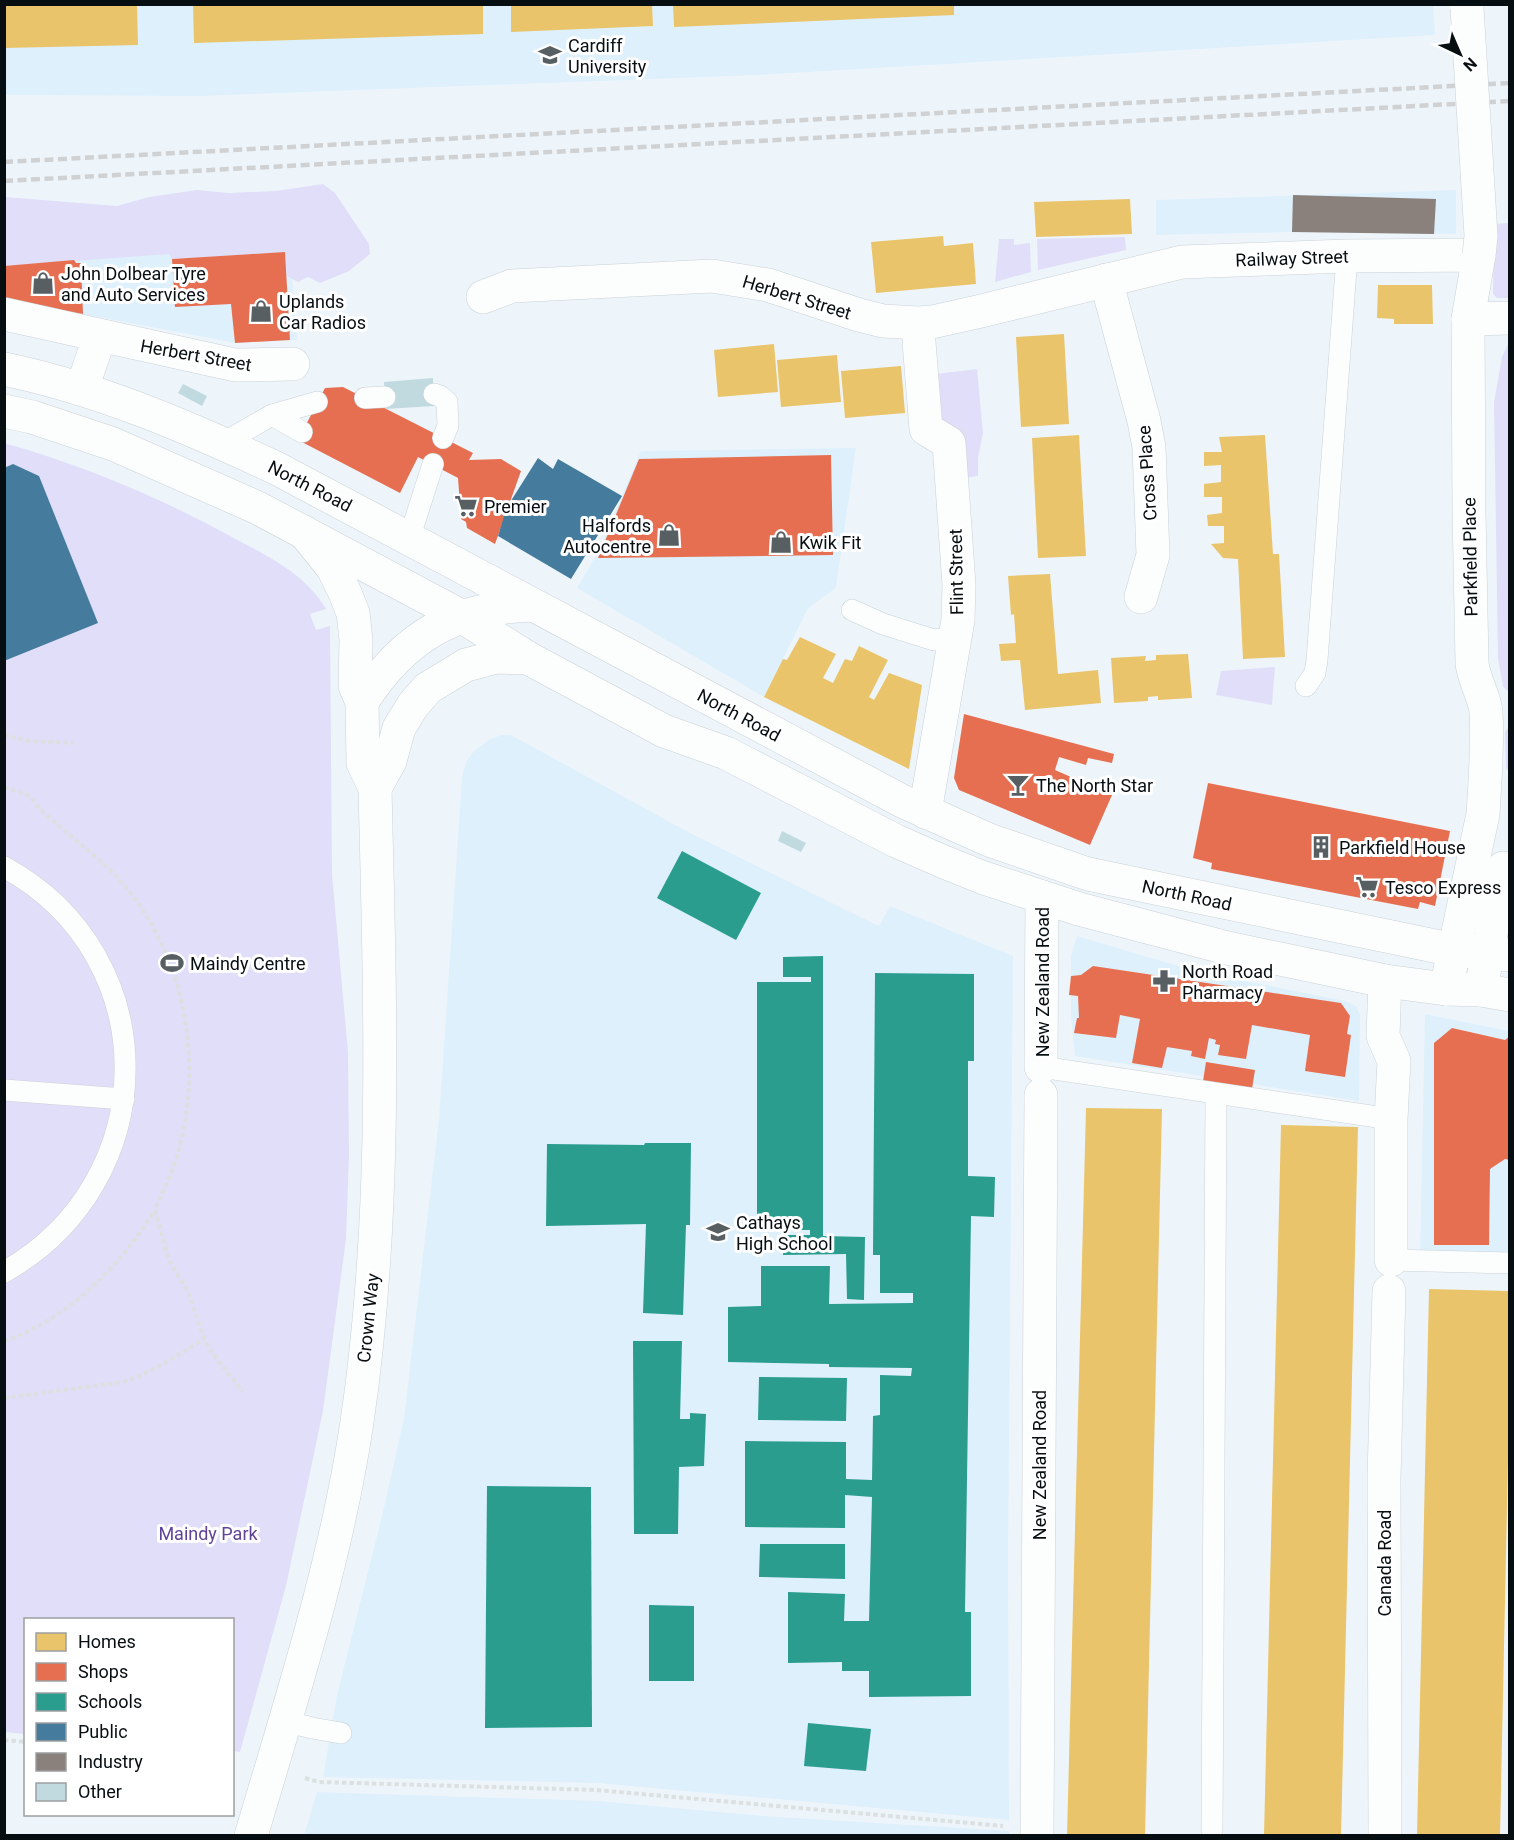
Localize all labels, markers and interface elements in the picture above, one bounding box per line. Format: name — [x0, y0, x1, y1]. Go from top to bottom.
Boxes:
north arrow — [1430, 24, 1490, 84]
place label: Cardiff University — [568, 35, 647, 77]
school or university icon: Cardiff University — [537, 42, 563, 68]
text: N — [1459, 54, 1481, 75]
street label: Railway Street — [1235, 246, 1349, 270]
place label: John Dolbear Tyre and Auto Services — [61, 263, 206, 305]
shop icon: John Dolbear Tyre and Auto Services — [30, 270, 56, 296]
street label: Herbert Street — [740, 271, 854, 324]
place label: Uplands Car Radios — [279, 291, 366, 333]
shop icon: Uplands Car Radios — [248, 298, 274, 324]
street label: Herbert Street — [139, 335, 253, 375]
street label: Cross Place — [1133, 425, 1161, 521]
street label: North Road — [265, 456, 355, 516]
supermarket icon: Premier — [453, 493, 479, 519]
place label: Premier — [484, 496, 547, 517]
street label: Parkfield Place — [1458, 497, 1482, 617]
place label: Halfords Autocentre — [563, 515, 651, 557]
shop icon: Halfords Autocentre — [656, 522, 682, 548]
street label: Flint Street — [945, 528, 967, 615]
shop icon: Kwik Fit — [768, 529, 794, 555]
place label: Kwik Fit — [799, 532, 862, 553]
street label: North Road — [694, 684, 784, 746]
bar icon: The North Star — [1005, 772, 1031, 798]
place label: The North Star — [1036, 775, 1153, 796]
building icon: Parkfield House — [1308, 834, 1334, 860]
place label: Parkfield House — [1339, 837, 1466, 858]
supermarket icon: Tesco Express — [1354, 874, 1380, 900]
street label: North Road — [1140, 875, 1234, 915]
place label: Tesco Express — [1385, 877, 1501, 898]
street label: New Zealand Road — [1032, 907, 1053, 1057]
sports icon: Maindy Centre — [159, 950, 185, 976]
place label: Maindy Centre — [190, 953, 306, 974]
place label: North Road Pharmacy — [1182, 961, 1273, 1003]
pharmacy icon: North Road Pharmacy — [1151, 968, 1177, 994]
place label: Cathays High School — [736, 1212, 833, 1254]
school or university icon: Cathays High School — [705, 1219, 731, 1245]
street label: Crown Way — [353, 1272, 383, 1364]
street label: New Zealand Road — [1029, 1390, 1050, 1540]
street label: Canada Road — [1374, 1510, 1395, 1616]
park label: Maindy Park — [158, 1523, 258, 1544]
legend — [24, 1618, 234, 1816]
text: Homes — [78, 1631, 136, 1652]
text: Shops — [78, 1661, 128, 1682]
text: Schools — [78, 1691, 142, 1712]
text: Public — [78, 1721, 128, 1742]
text: Industry — [78, 1751, 143, 1772]
text: Other — [78, 1781, 122, 1802]

